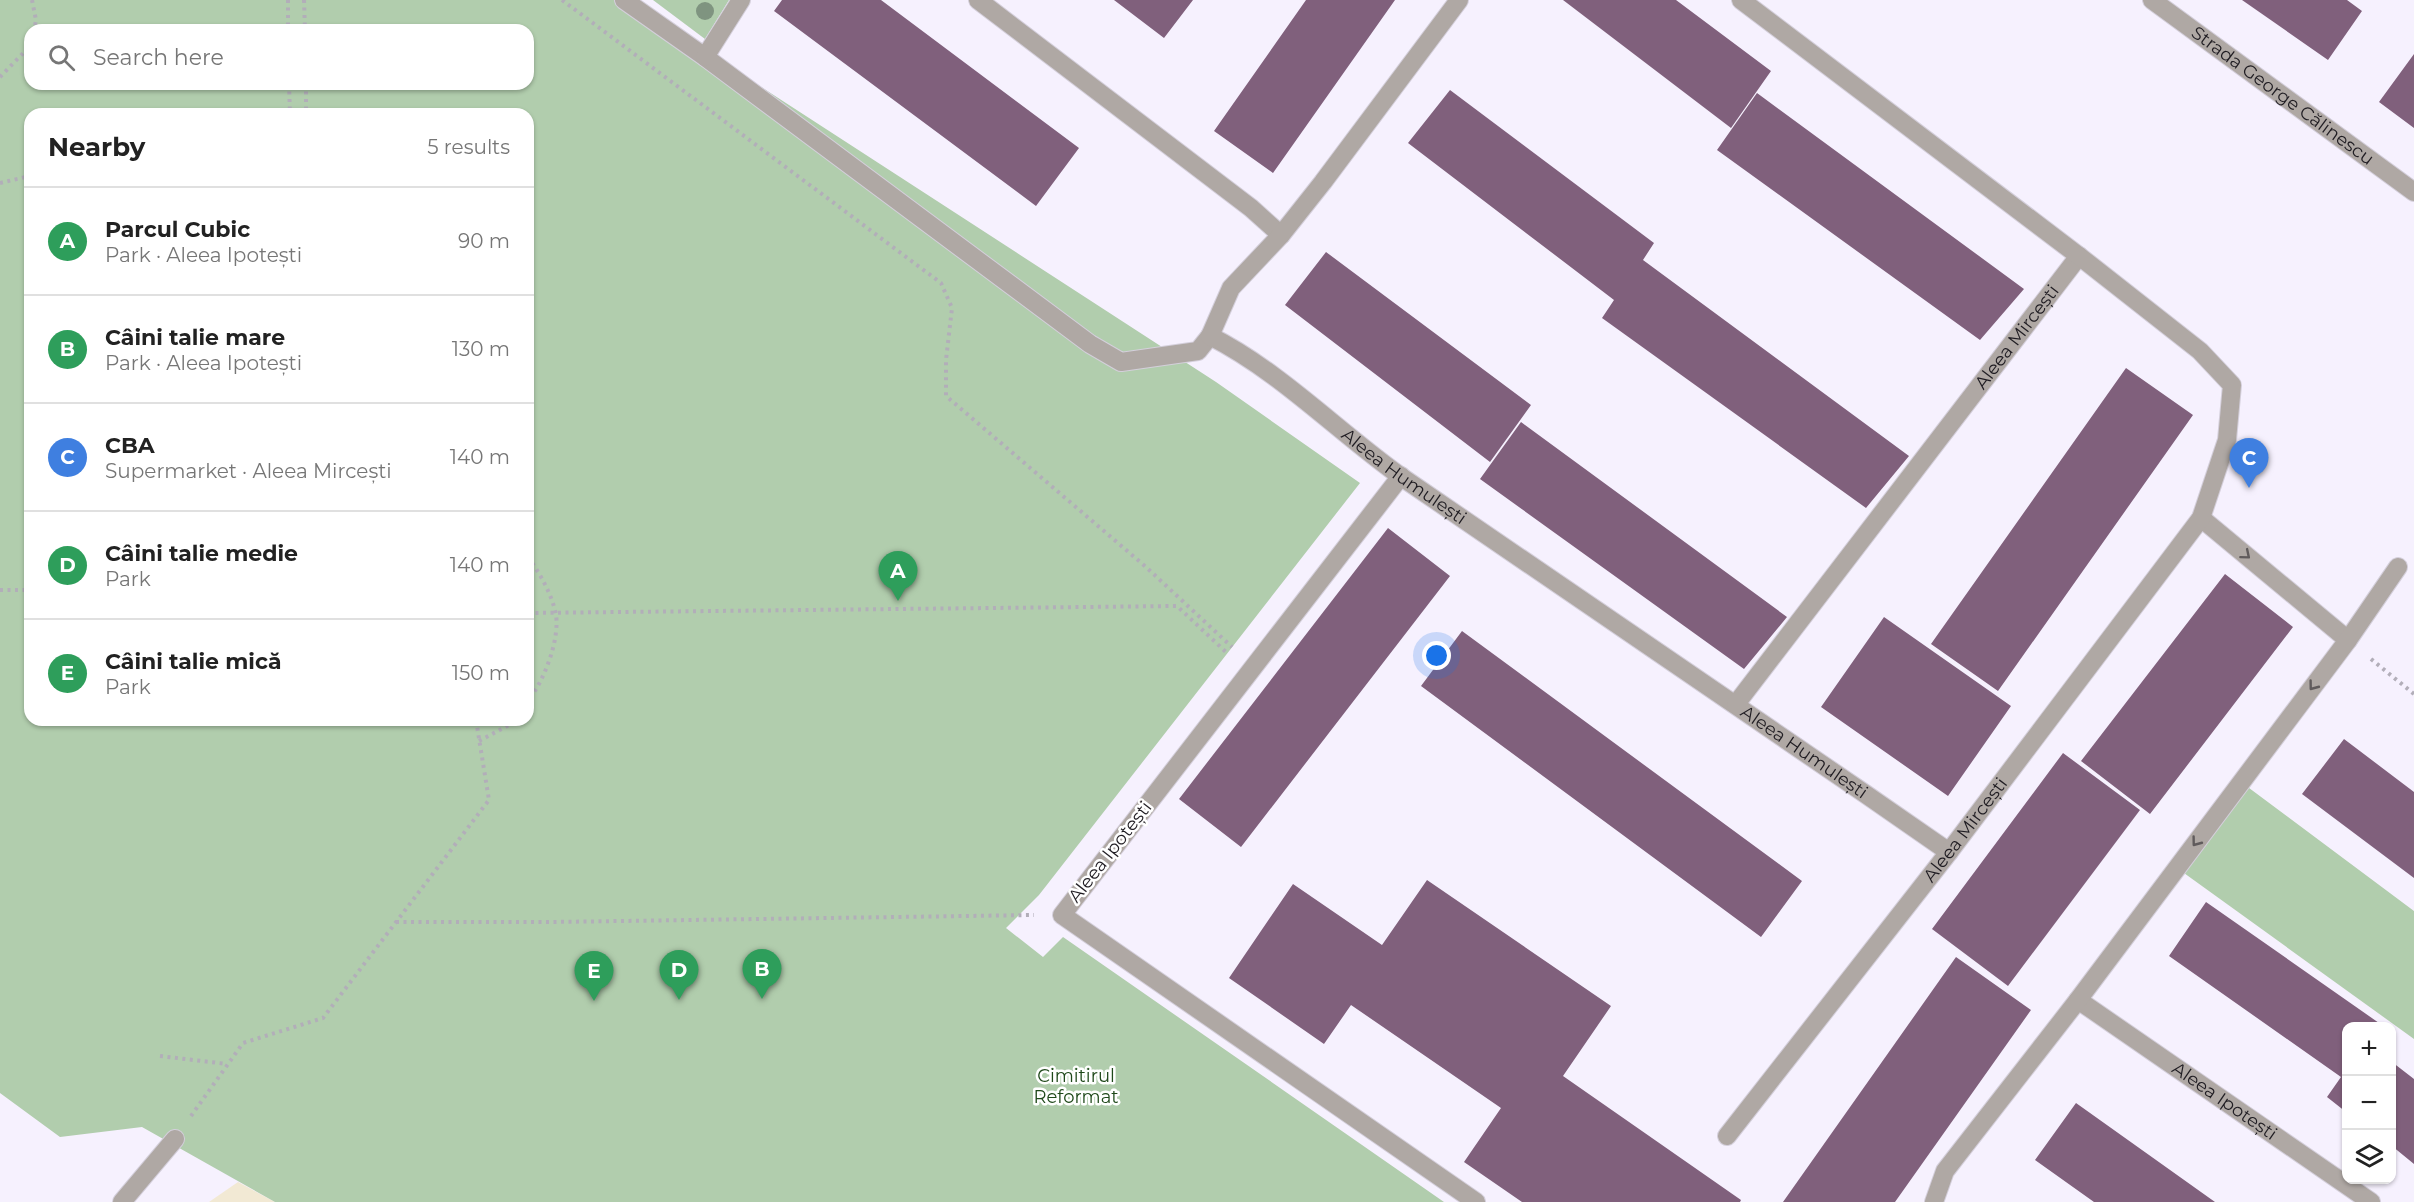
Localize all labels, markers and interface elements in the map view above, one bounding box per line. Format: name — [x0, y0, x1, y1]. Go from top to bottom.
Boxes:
street label: Strada George Călinescu — [2187, 22, 2378, 170]
search box — [24, 24, 534, 90]
icon: search — [45, 41, 78, 74]
text: Search here — [93, 44, 224, 71]
text: Nearby — [48, 131, 145, 163]
text: 5 results — [427, 135, 510, 159]
text: Parcul Cubic — [105, 216, 250, 243]
text: A — [60, 229, 75, 253]
text: 90 m — [458, 229, 510, 253]
text: Park · Aleea Ipotești — [105, 243, 302, 267]
street label: Aleea Mircești — [1970, 281, 2064, 394]
text: Câini talie mare — [105, 324, 285, 351]
text: B — [60, 337, 75, 361]
text: 130 m — [452, 337, 510, 361]
text: Park · Aleea Ipotești — [105, 351, 302, 375]
street label: Aleea Humulești — [1337, 424, 1471, 529]
text: CBA — [105, 432, 155, 459]
pin: C — [2230, 438, 2268, 488]
text: C — [60, 445, 75, 469]
text: 140 m — [450, 445, 510, 469]
text: Supermarket · Aleea Mircești — [105, 459, 392, 483]
text: Câini talie medie — [105, 540, 298, 567]
one-way arrow — [2239, 548, 2250, 559]
pin: A — [878, 552, 918, 601]
text: D — [59, 553, 76, 577]
text: 140 m — [450, 553, 510, 577]
text: Park — [105, 567, 151, 591]
your location — [1422, 641, 1451, 670]
text: Câini talie mică — [105, 648, 281, 675]
text: E — [61, 661, 74, 685]
text: 150 m — [452, 661, 510, 685]
text: Park — [105, 675, 151, 699]
one-way arrow — [2309, 680, 2320, 691]
street label: Aleea Humulești — [1736, 701, 1872, 803]
street label: Aleea Mircești — [1919, 773, 2012, 886]
street label: Aleea Ipotești — [1064, 797, 1157, 908]
one-way arrow — [2192, 836, 2203, 847]
pin: D — [660, 950, 698, 1000]
pin: B — [742, 950, 782, 999]
pin: E — [574, 952, 614, 1001]
map controls — [2342, 1022, 2396, 1184]
button: + — [2342, 1022, 2396, 1076]
street label: Aleea Ipotești — [2168, 1057, 2281, 1145]
park label: Cimitirul Reformat — [1033, 1065, 1119, 1108]
button: − — [2342, 1076, 2396, 1130]
button: layers — [2342, 1130, 2396, 1184]

